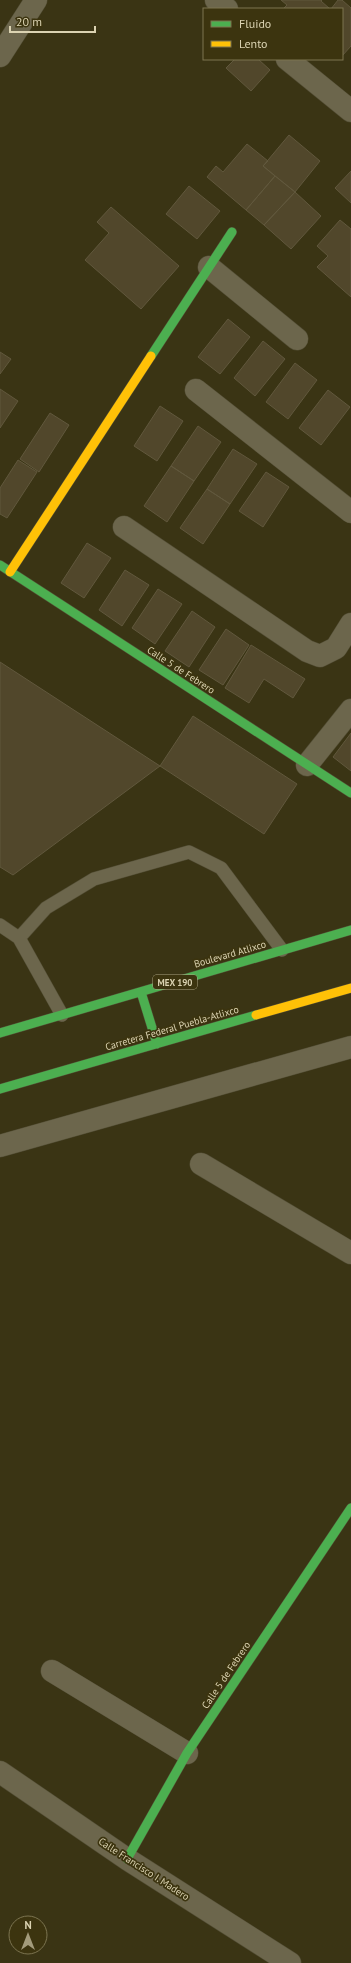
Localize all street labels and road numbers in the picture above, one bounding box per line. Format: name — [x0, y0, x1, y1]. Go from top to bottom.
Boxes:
street label: Calle 5 de Febrero — [145, 643, 217, 697]
street label: Boulevard Atlixco — [192, 937, 268, 971]
road number: MEX 190 — [153, 975, 197, 989]
street label: Carretera Federal Puebla-Atlixco — [104, 1003, 240, 1053]
street label: Calle 5 de Febrero — [199, 1639, 253, 1711]
street label: Calle Francisco I. Madero — [96, 1835, 192, 1903]

